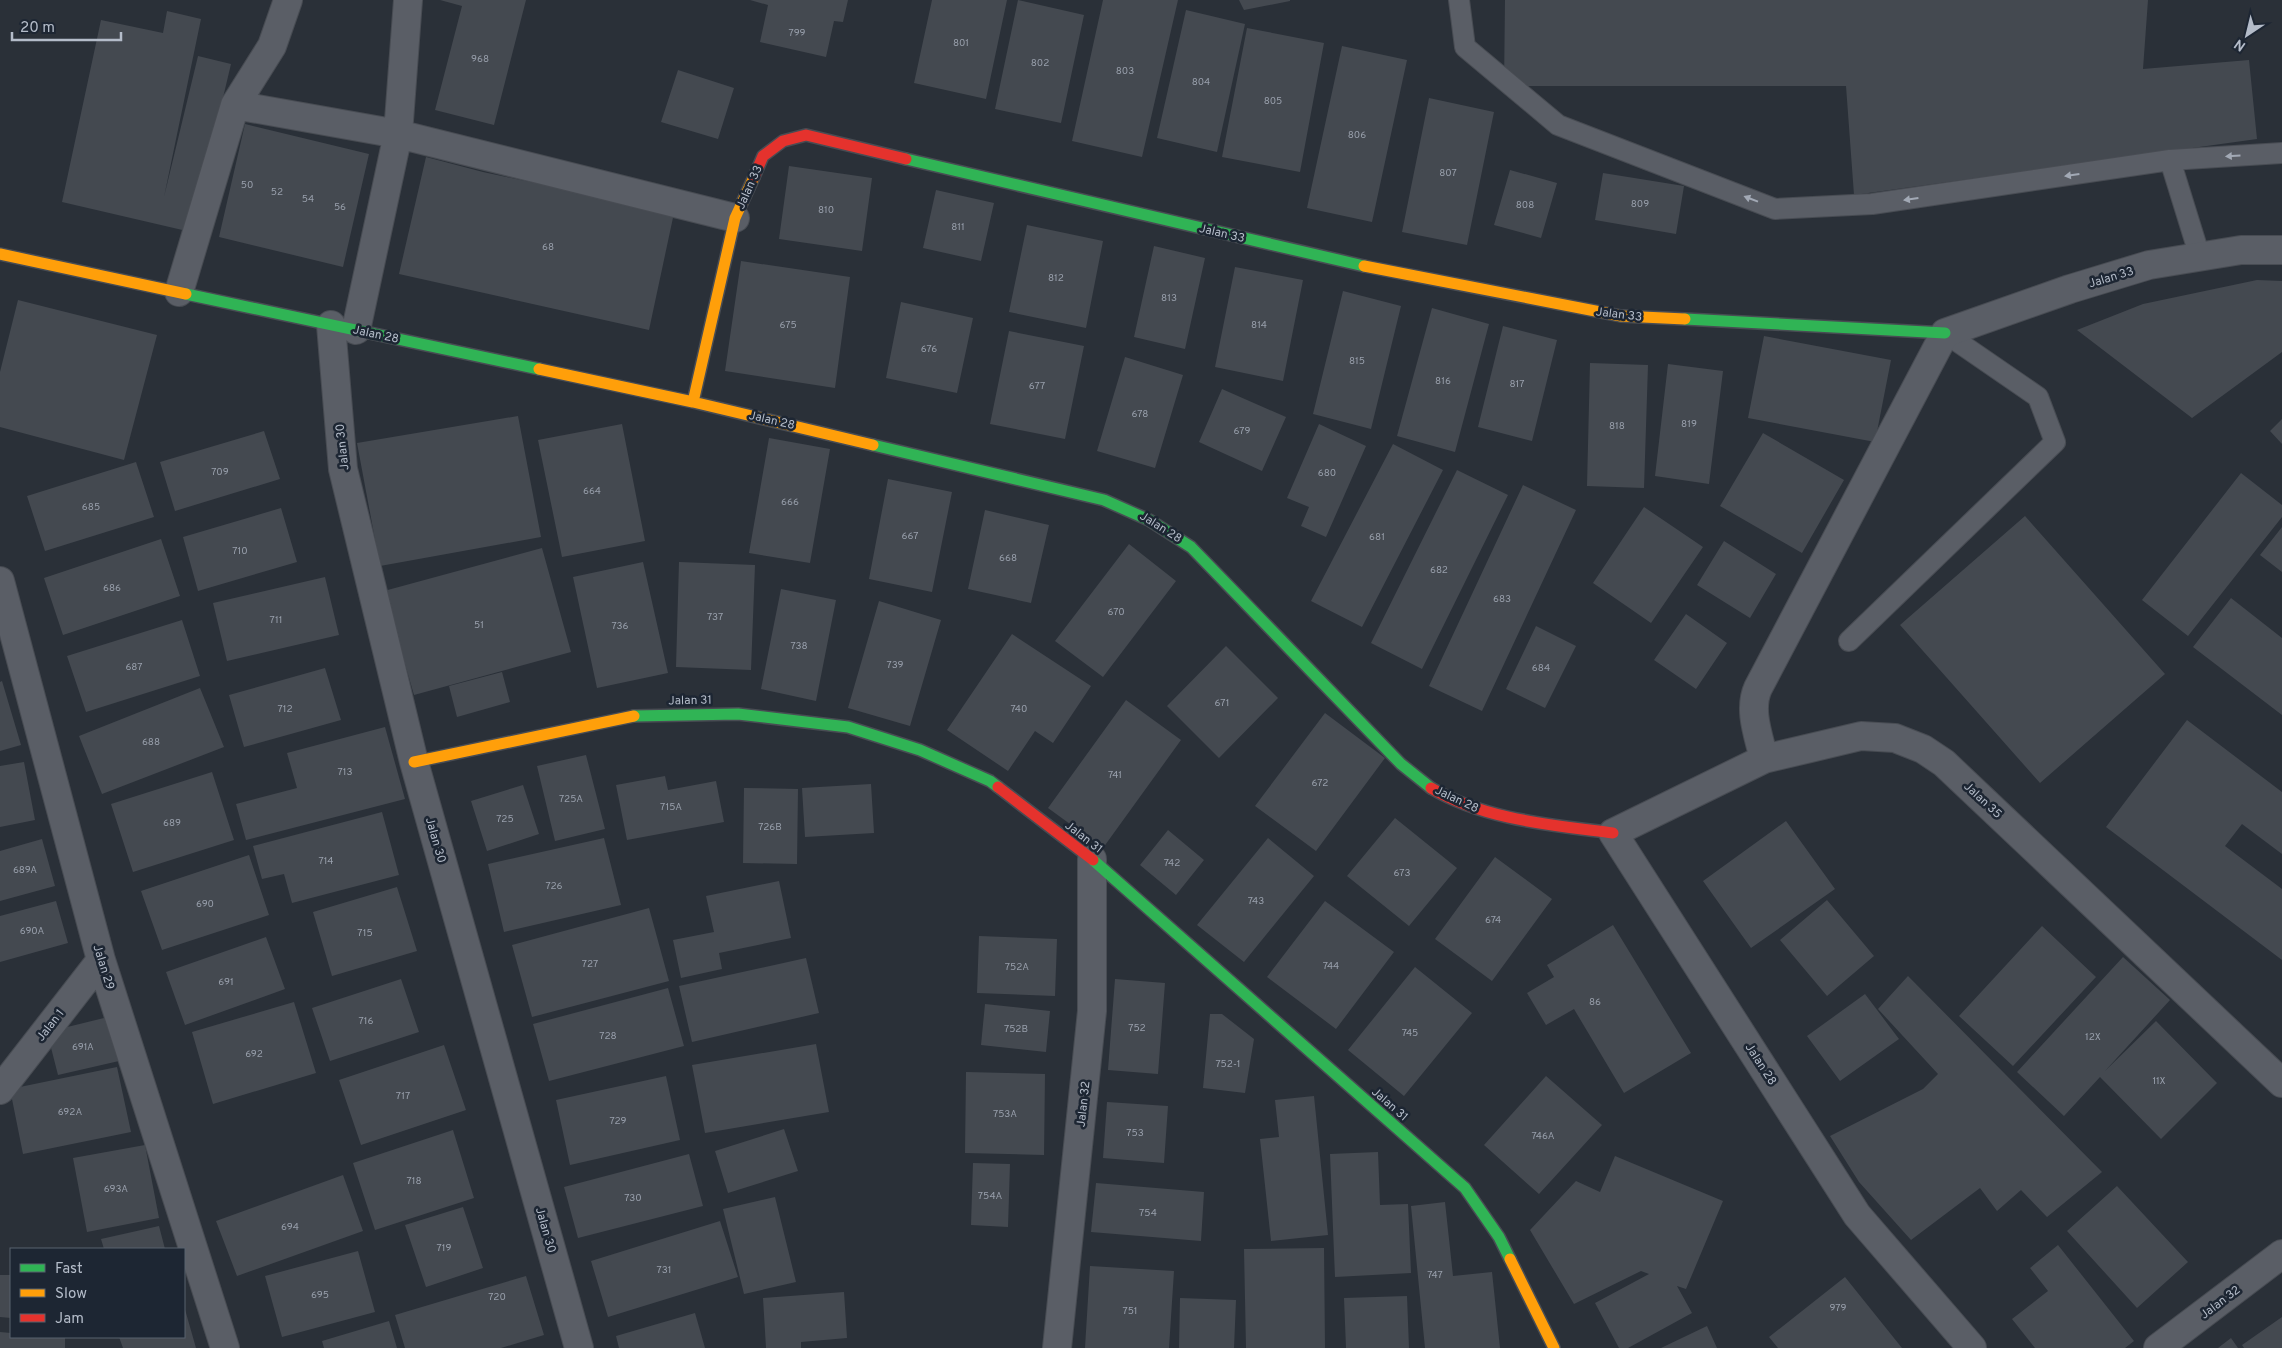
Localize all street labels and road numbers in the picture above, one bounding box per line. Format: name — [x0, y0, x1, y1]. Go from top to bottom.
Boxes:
street label: Jalan 33 — [733, 163, 767, 212]
street label: Jalan 33 — [1197, 221, 1246, 247]
street label: Jalan 33 — [2087, 264, 2136, 292]
street label: Jalan 33 — [1595, 304, 1643, 326]
street label: Jalan 28 — [351, 322, 400, 348]
street label: Jalan 28 — [747, 408, 796, 434]
street label: Jalan 30 — [333, 423, 353, 471]
street label: Jalan 28 — [1136, 509, 1185, 547]
street label: Jalan 31 — [668, 693, 712, 709]
street label: Jalan 35 — [1960, 779, 2005, 823]
street label: Jalan 28 — [1432, 783, 1481, 817]
street label: Jalan 30 — [421, 816, 449, 865]
street label: Jalan 31 — [1061, 818, 1106, 858]
street label: Jalan 29 — [89, 943, 118, 992]
street label: Jalan 1 — [33, 1006, 68, 1045]
street label: Jalan 28 — [1741, 1041, 1780, 1088]
street label: Jalan 32 — [1074, 1080, 1094, 1128]
street label: Jalan 31 — [1368, 1084, 1411, 1125]
street label: Jalan 30 — [531, 1206, 559, 1255]
street label: Jalan 32 — [2197, 1282, 2244, 1323]

